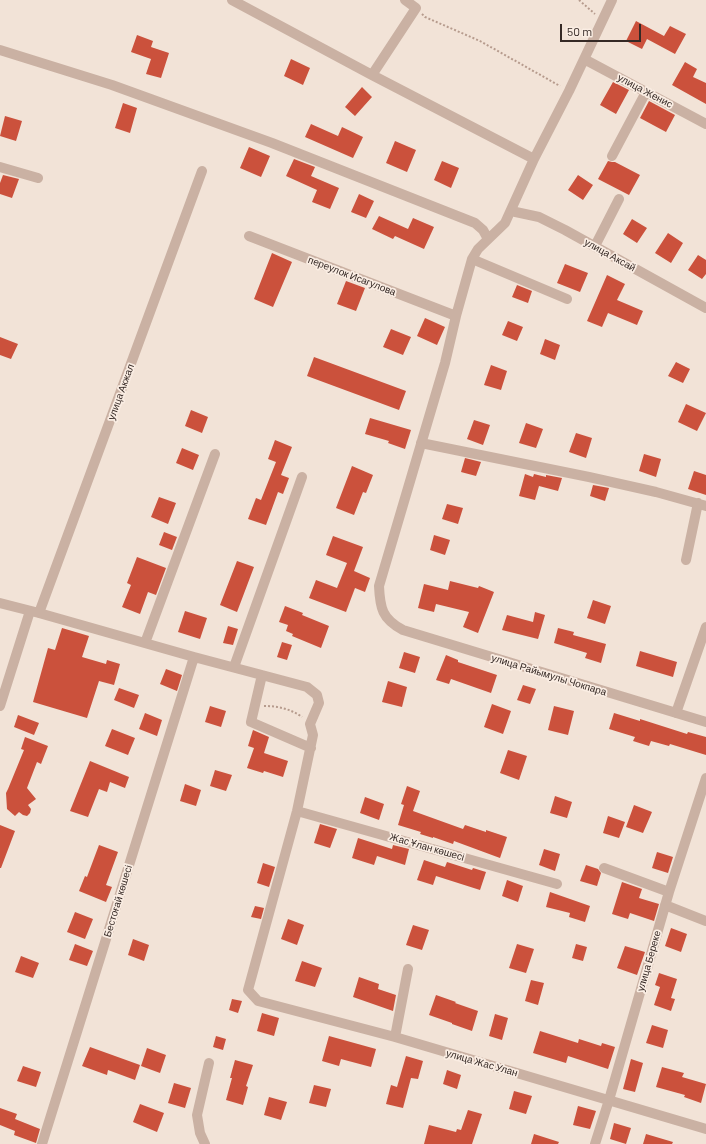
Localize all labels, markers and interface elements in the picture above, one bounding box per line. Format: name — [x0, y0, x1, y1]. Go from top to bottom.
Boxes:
scale bar — [562, 16, 643, 42]
text: 50 m — [567, 24, 592, 38]
street label: улица Женис — [616, 72, 674, 110]
street label: улица Аксай — [582, 236, 638, 274]
street label: переулок Исагулова — [306, 254, 398, 298]
street label: улица Акжал — [105, 362, 137, 422]
street label: улица Райымулы Чокпара — [490, 652, 608, 698]
street label: Жас Ұлан көшесі — [388, 831, 466, 863]
street label: Бестоғай көшесі — [101, 864, 135, 938]
street label: улица Береке — [635, 929, 663, 993]
street label: улица Жас Улан — [445, 1047, 519, 1079]

